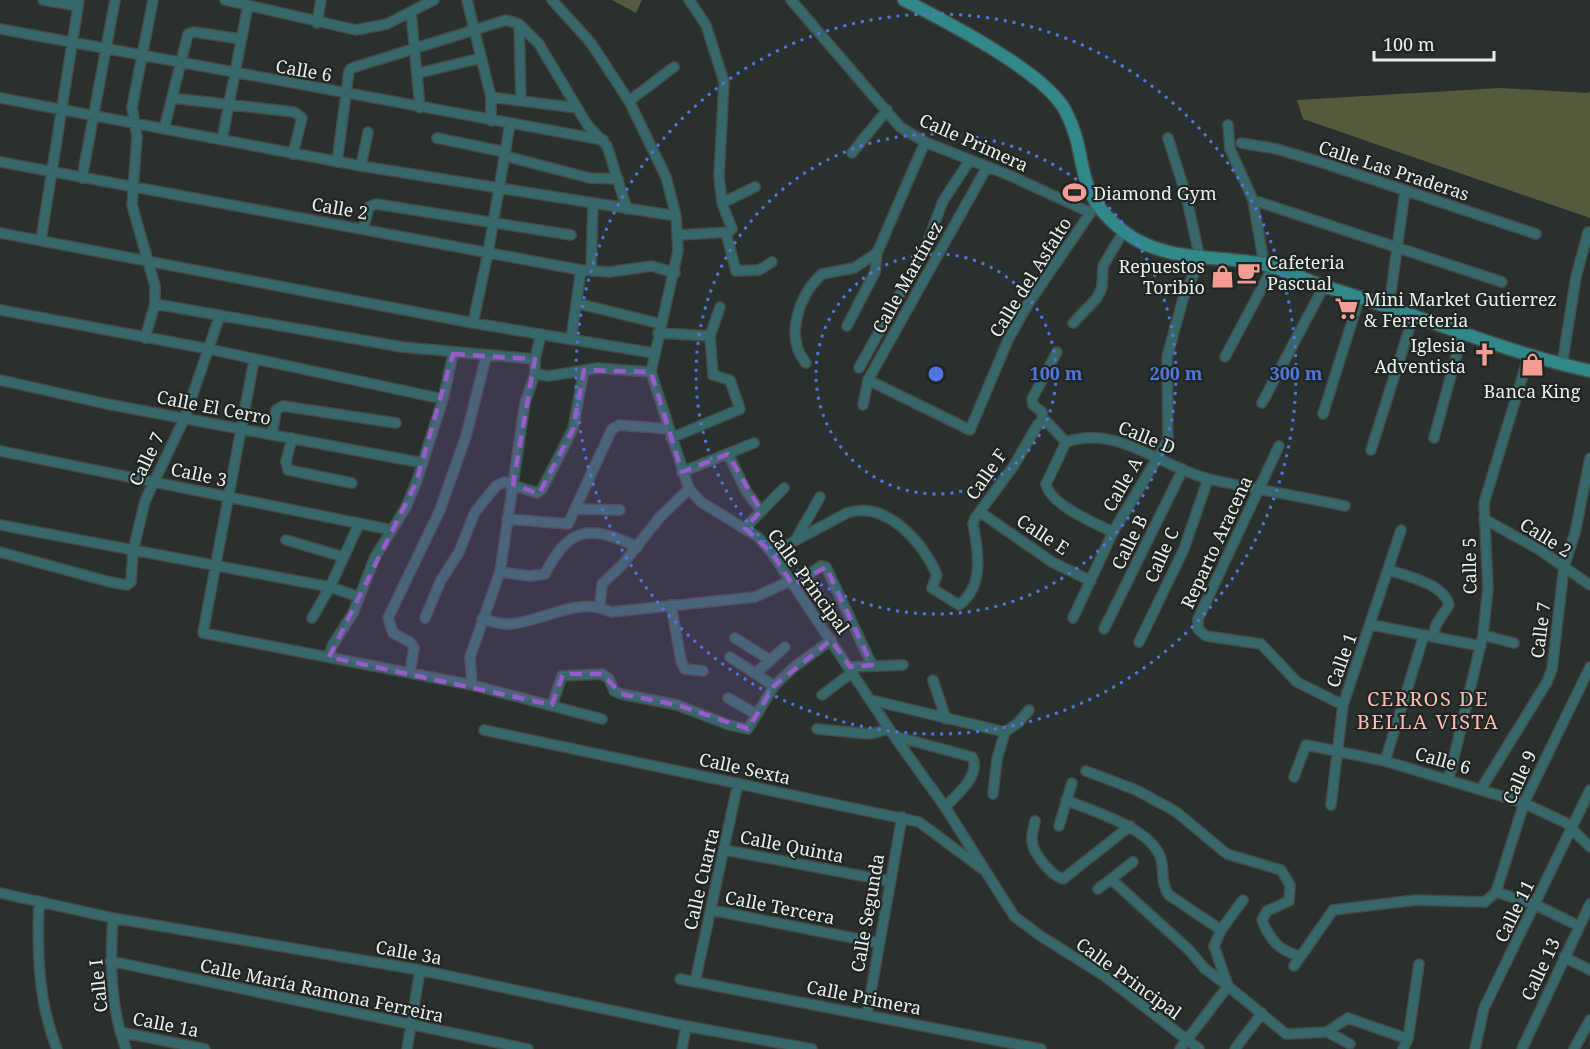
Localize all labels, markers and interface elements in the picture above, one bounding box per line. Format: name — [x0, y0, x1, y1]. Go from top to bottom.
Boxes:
scale bar — [1374, 24, 1494, 62]
text: 100 m — [1383, 32, 1435, 56]
street label: Calle 6 — [274, 53, 334, 87]
street label: Calle Primera — [916, 107, 1032, 177]
street label: Calle Las Praderas — [1316, 134, 1472, 206]
sports icon: Diamond Gym — [1062, 180, 1088, 206]
place label: Diamond Gym — [1093, 181, 1217, 205]
street label: Calle 2 — [310, 191, 370, 225]
street label: Calle del Asfalto — [983, 212, 1077, 342]
street label: Calle Martínez — [866, 217, 948, 337]
place label: Cafeteria Pascual — [1267, 250, 1345, 295]
place label: Repuestos Toribio — [1118, 254, 1205, 299]
cafe icon: Cafeteria Pascual — [1236, 259, 1262, 285]
shop icon: Repuestos Toribio — [1210, 263, 1236, 289]
place label: Mini Market Gutierrez & Ferreteria — [1364, 287, 1557, 332]
supermarket icon: Mini Market Gutierrez & Ferreteria — [1333, 296, 1359, 322]
place label: Iglesia Adventista — [1374, 333, 1466, 378]
church icon: Iglesia Adventista — [1471, 342, 1497, 368]
shop icon: Banca King — [1519, 352, 1545, 378]
text: 100 m — [1030, 361, 1083, 385]
text: 200 m — [1150, 361, 1203, 385]
text: 300 m — [1270, 361, 1323, 385]
centre of rings — [926, 364, 946, 384]
place label: Banca King — [1484, 379, 1581, 403]
street label: Calle El Cerro — [155, 384, 273, 430]
street label: Calle D — [1115, 415, 1179, 459]
street label: Calle 7 — [123, 428, 169, 490]
street label: Calle F — [960, 444, 1012, 504]
street label: Calle A — [1097, 452, 1147, 516]
street label: Calle 3 — [169, 456, 229, 492]
street label: Reparto Aracena — [1175, 472, 1257, 612]
street label: Calle E — [1012, 508, 1074, 560]
street label: Calle B — [1105, 510, 1153, 574]
street label: Calle 2 — [1516, 512, 1576, 562]
street label: Calle Principal — [763, 523, 856, 639]
street label: Calle C — [1138, 524, 1184, 586]
street label: Calle 5 — [1457, 537, 1481, 595]
street label: Calle 7 — [1525, 600, 1555, 660]
street label: Calle 1 — [1320, 629, 1362, 691]
district label: CERROS DE BELLA VISTA — [1357, 685, 1499, 735]
street label: Calle 6 — [1412, 741, 1474, 779]
street label: Calle 9 — [1497, 746, 1541, 808]
street label: Calle Sexta — [697, 747, 793, 789]
street label: Calle Quinta — [738, 824, 846, 868]
street label: Calle Cuarta — [678, 826, 724, 932]
street label: Calle Segunda — [845, 852, 889, 974]
street label: Calle 11 — [1489, 876, 1539, 946]
street label: Calle Tercera — [723, 885, 837, 929]
street label: Calle Principal — [1071, 932, 1187, 1025]
street label: Calle 3a — [374, 934, 444, 970]
street label: Calle 13 — [1515, 934, 1565, 1004]
street label: Calle María Ramona Ferreira — [198, 952, 446, 1028]
street label: Calle I — [83, 958, 113, 1014]
street label: Calle Primera — [804, 974, 924, 1020]
street label: Calle 1a — [131, 1006, 201, 1042]

